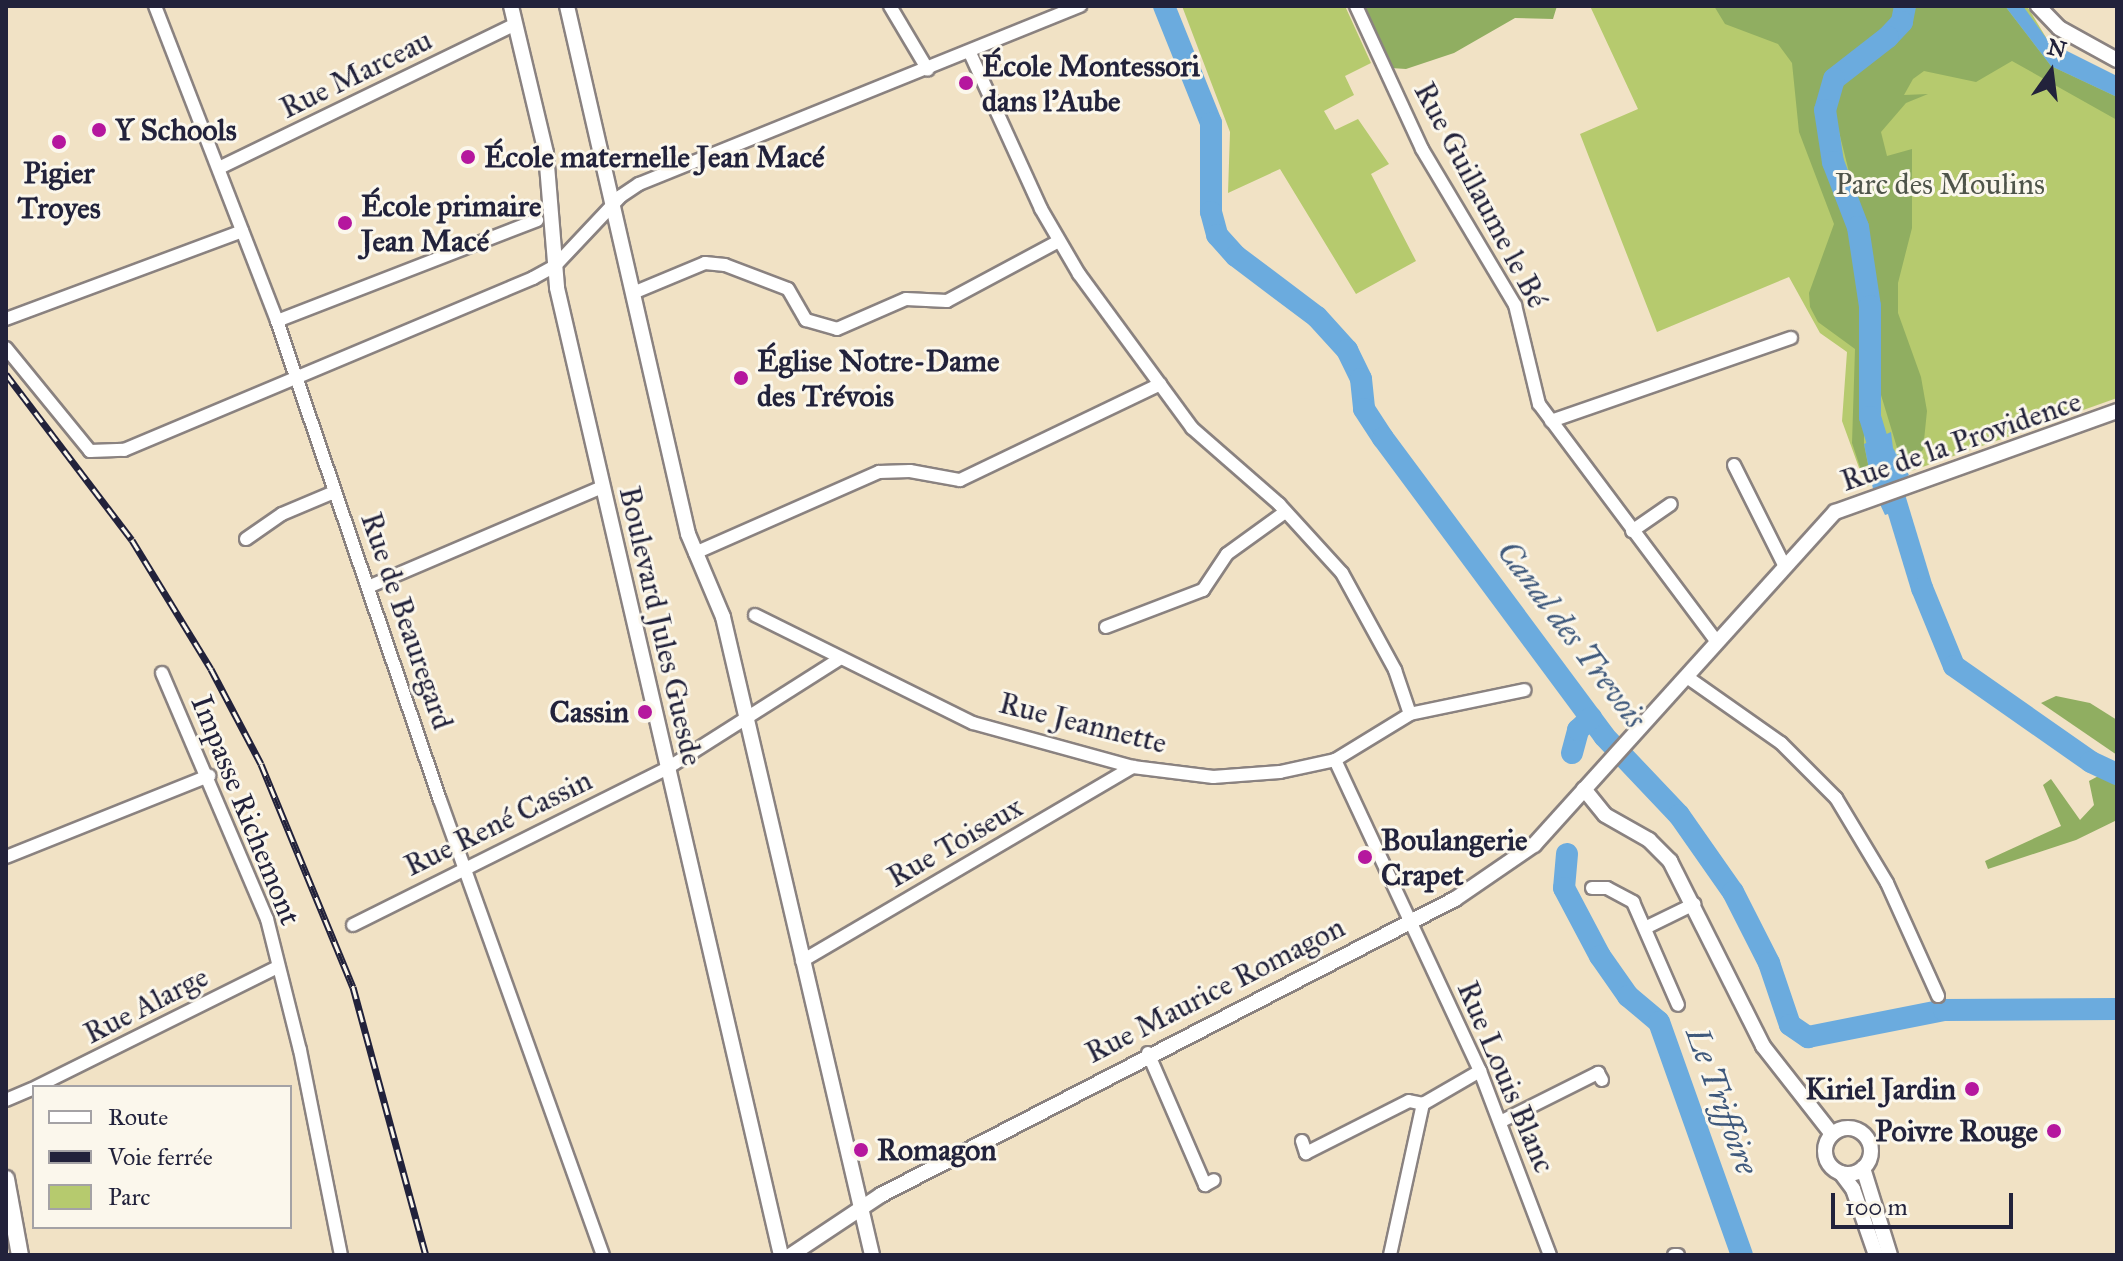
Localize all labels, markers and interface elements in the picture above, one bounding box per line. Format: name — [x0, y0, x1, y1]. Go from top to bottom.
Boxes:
street label: Rue Marceau — [274, 22, 438, 126]
north arrow — [2011, 32, 2091, 112]
text: N — [2045, 33, 2069, 64]
place label: École Montessori dans l'Aube — [982, 48, 1200, 118]
marker: École Montessori dans l'Aube — [957, 74, 975, 92]
street label: Rue Guillaume le Bé — [1406, 76, 1556, 314]
place label: Y Schools — [115, 112, 237, 148]
marker: Y Schools — [90, 121, 108, 139]
marker: Pigier Troyes — [50, 133, 68, 151]
place label: École maternelle Jean Macé — [484, 139, 825, 175]
marker: École maternelle Jean Macé — [459, 148, 477, 166]
place label: Pigier Troyes — [17, 155, 101, 226]
park label: Parc des Moulins — [1835, 166, 2045, 202]
place label: École primaire Jean Macé — [361, 188, 541, 258]
marker: École primaire Jean Macé — [336, 214, 354, 232]
place label: Église Notre-Dame des Trévois — [757, 343, 999, 414]
marker: Église Notre-Dame des Trévois — [732, 369, 750, 387]
street label: Rue de la Providence — [1836, 383, 2086, 499]
street label: Boulevard Jules Guesde — [611, 483, 711, 769]
street label: Rue de Beauregard — [353, 508, 461, 734]
water label: Canal des Trevois — [1488, 534, 1654, 736]
street label: Rue Jeannette — [996, 685, 1170, 761]
street label: Impasse Richemont — [183, 690, 309, 930]
place label: Cassin — [550, 694, 629, 730]
marker: Cassin — [636, 703, 654, 721]
street label: Rue René Cassin — [398, 762, 598, 884]
street label: Rue Toiseux — [881, 789, 1029, 895]
place label: Boulangerie Crapet — [1381, 822, 1528, 892]
marker: Boulangerie Crapet — [1356, 848, 1374, 866]
street label: Rue Maurice Romagon — [1079, 909, 1351, 1071]
street label: Rue Alarge — [78, 958, 214, 1052]
street label: Rue Louis Blanc — [1449, 976, 1563, 1178]
water label: Le Triffoire — [1677, 1022, 1765, 1180]
place label: Kiriel Jardin — [1805, 1071, 1956, 1107]
marker: Kiriel Jardin — [1963, 1080, 1981, 1098]
legend — [32, 1085, 292, 1229]
text: Route — [108, 1102, 168, 1132]
place label: Poivre Rouge — [1875, 1113, 2038, 1149]
marker: Poivre Rouge — [2045, 1122, 2063, 1140]
place label: Romagon — [877, 1132, 997, 1168]
marker: Romagon — [852, 1141, 870, 1159]
text: Voie ferrée — [108, 1142, 213, 1172]
scale bar — [1835, 1177, 2017, 1227]
text: Parc — [108, 1182, 150, 1212]
text: 100 m — [1845, 1192, 1908, 1222]

